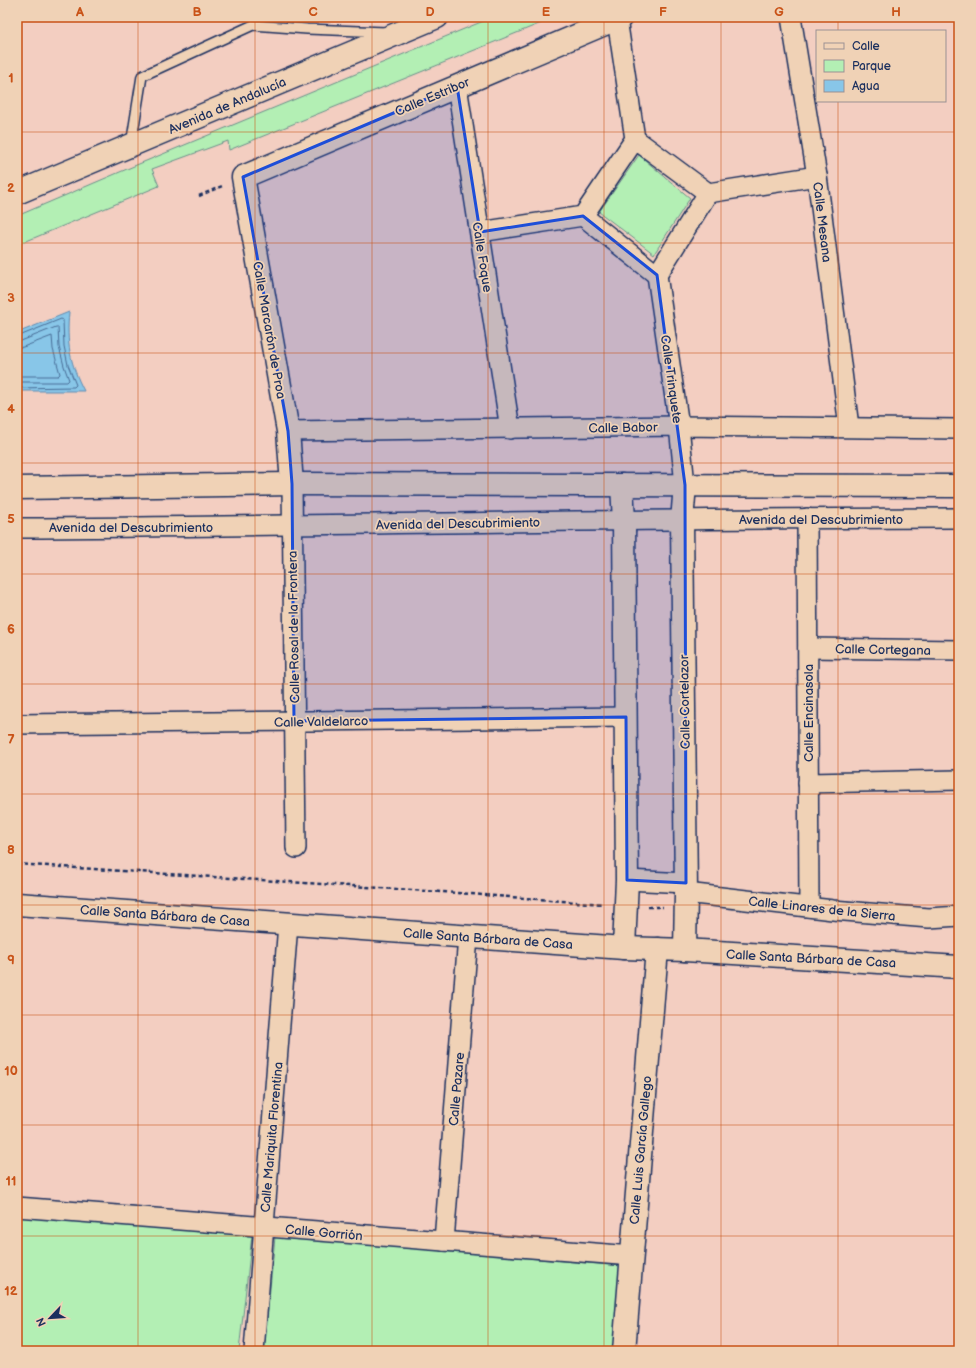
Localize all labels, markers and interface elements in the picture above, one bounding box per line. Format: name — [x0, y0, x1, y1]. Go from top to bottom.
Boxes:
text: A — [75, 4, 84, 20]
text: B — [192, 4, 202, 20]
text: C — [308, 4, 318, 20]
text: D — [425, 4, 435, 20]
text: E — [542, 4, 551, 20]
text: F — [659, 4, 667, 20]
text: G — [774, 4, 784, 20]
text: H — [891, 4, 901, 20]
legend — [816, 30, 946, 102]
text: Calle — [852, 39, 880, 54]
text: Parque — [852, 59, 891, 74]
text: 1 — [8, 70, 14, 86]
street label: Avenida de Andalucía — [166, 74, 289, 138]
street label: Calle Estribor — [393, 74, 472, 120]
text: Agua — [852, 79, 880, 94]
text: 2 — [7, 180, 15, 196]
street label: Calle Mesana — [809, 181, 835, 263]
street label: Calle Foque — [469, 221, 495, 294]
street label: Calle Marcarón de Proa — [249, 260, 289, 400]
text: 3 — [7, 290, 15, 306]
street label: Calle Trinquete — [657, 334, 685, 425]
text: 4 — [7, 401, 15, 417]
street label: Calle Babor — [588, 419, 658, 437]
text: 5 — [7, 511, 15, 527]
street label: Avenida del Descubrimiento — [739, 512, 903, 528]
street label: Avenida del Descubrimiento — [376, 515, 540, 533]
street label: Avenida del Descubrimiento — [49, 520, 213, 536]
street label: Calle Rosal de la Frontera — [285, 551, 303, 703]
text: 6 — [7, 621, 15, 637]
street label: Calle Cortegana — [835, 641, 931, 659]
street label: Calle Cortelazor — [676, 654, 694, 749]
street label: Calle Encinasola — [801, 664, 817, 762]
street label: Calle Valdelarco — [274, 713, 368, 731]
text: 7 — [7, 732, 15, 748]
text: 8 — [7, 842, 15, 858]
street label: Calle Linares de la Sierra — [747, 893, 896, 925]
street label: Calle Santa Bárbara de Casa — [79, 902, 250, 930]
street label: Calle Santa Bárbara de Casa — [402, 925, 573, 953]
street label: Calle Santa Bárbara de Casa — [725, 947, 896, 971]
text: 9 — [7, 952, 15, 968]
street label: Calle Pazare — [446, 1051, 468, 1127]
street label: Calle Mariquita Florentina — [257, 1061, 287, 1213]
text: 10 — [4, 1063, 18, 1079]
street label: Calle Luis García Gallego — [627, 1075, 655, 1225]
text: 11 — [6, 1173, 16, 1189]
street label: Calle Gorrión — [284, 1222, 363, 1244]
text: 12 — [4, 1283, 18, 1299]
north arrow — [30, 1298, 70, 1338]
text: N — [34, 1316, 49, 1329]

